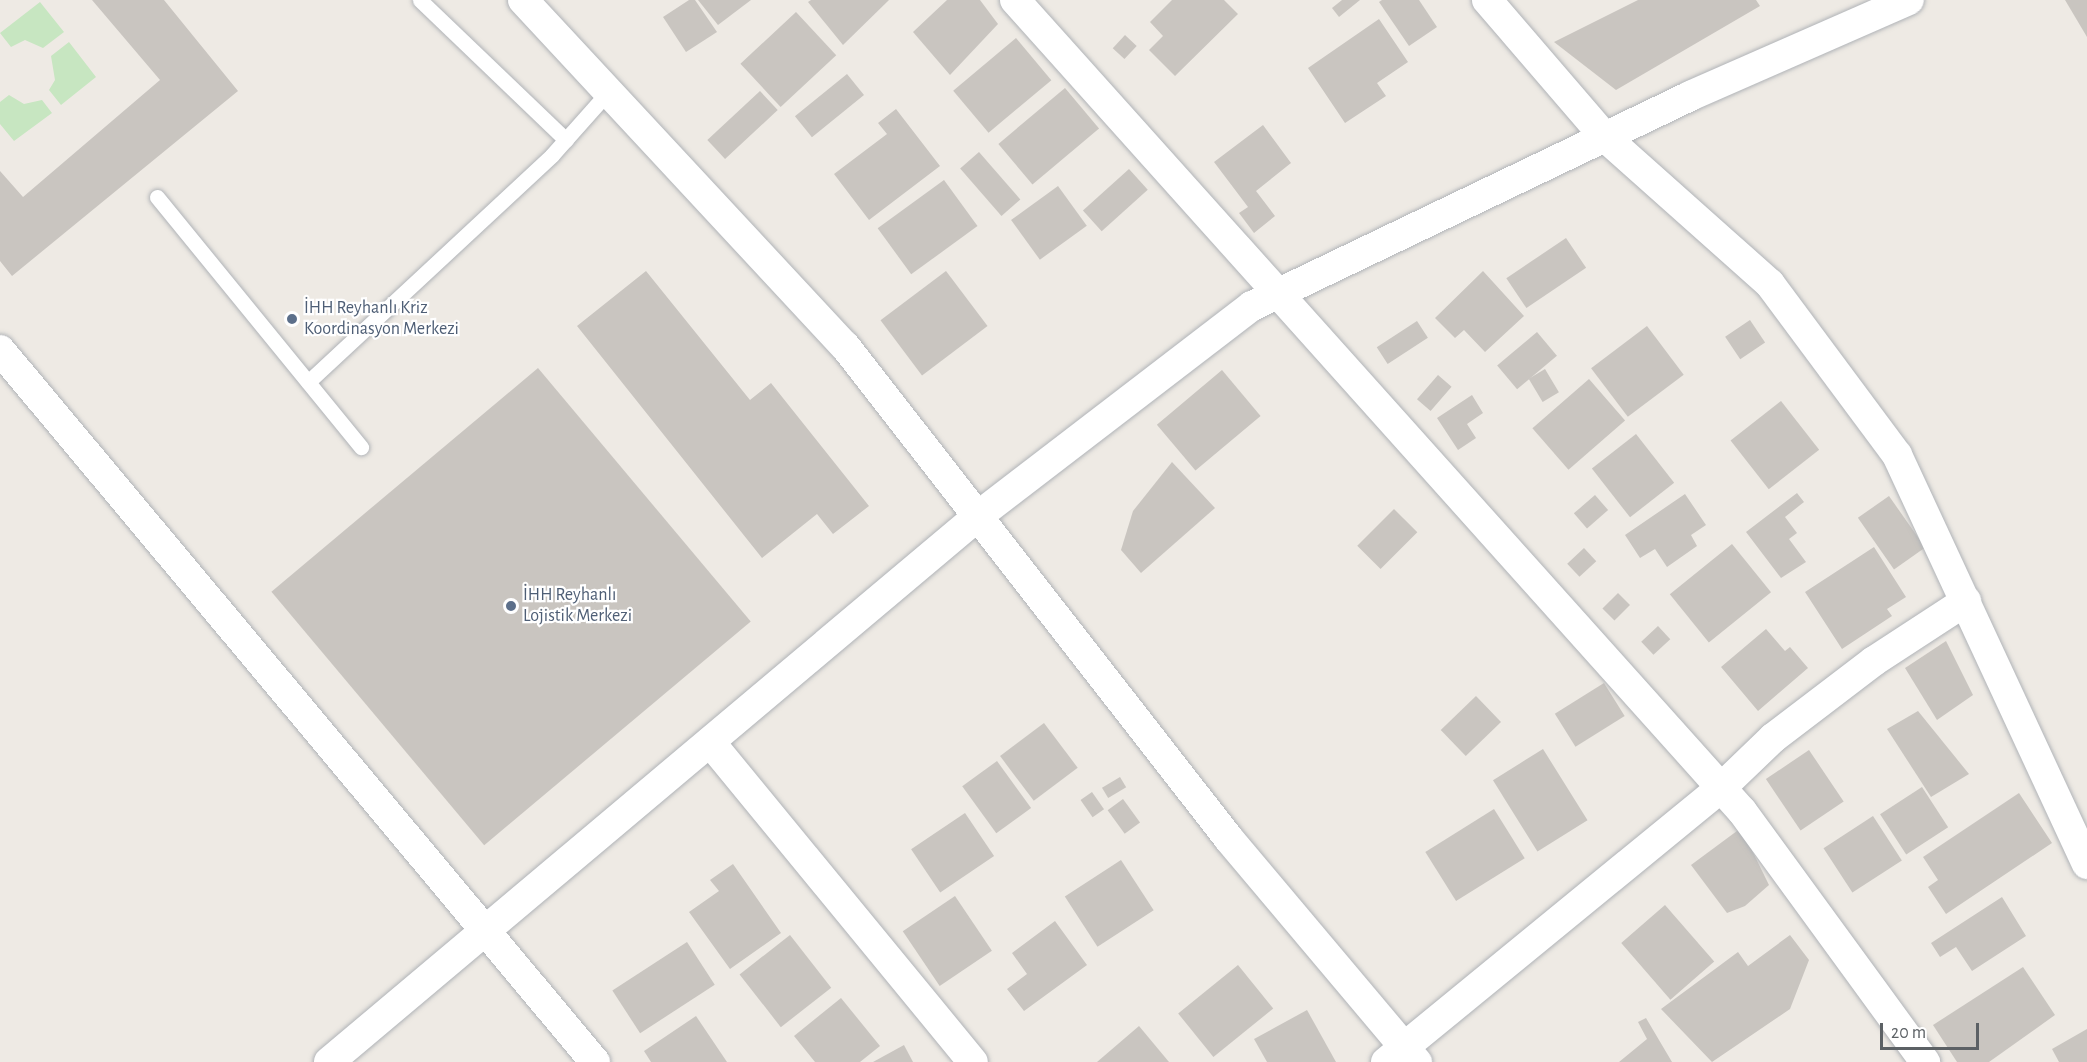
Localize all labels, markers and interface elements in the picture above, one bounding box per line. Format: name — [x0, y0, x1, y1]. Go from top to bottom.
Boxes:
place label: İHH Reyhanlı Kriz Koordinasyon Merkezi — [304, 298, 459, 340]
marker: İHH Reyhanlı Kriz Koordinasyon Merkezi — [285, 312, 299, 326]
place label: İHH Reyhanlı Lojistik Merkezi — [523, 585, 632, 628]
marker: İHH Reyhanlı Lojistik Merkezi — [504, 599, 518, 613]
scale bar — [1883, 1011, 1982, 1049]
text: 20 m — [1891, 1024, 1926, 1042]

